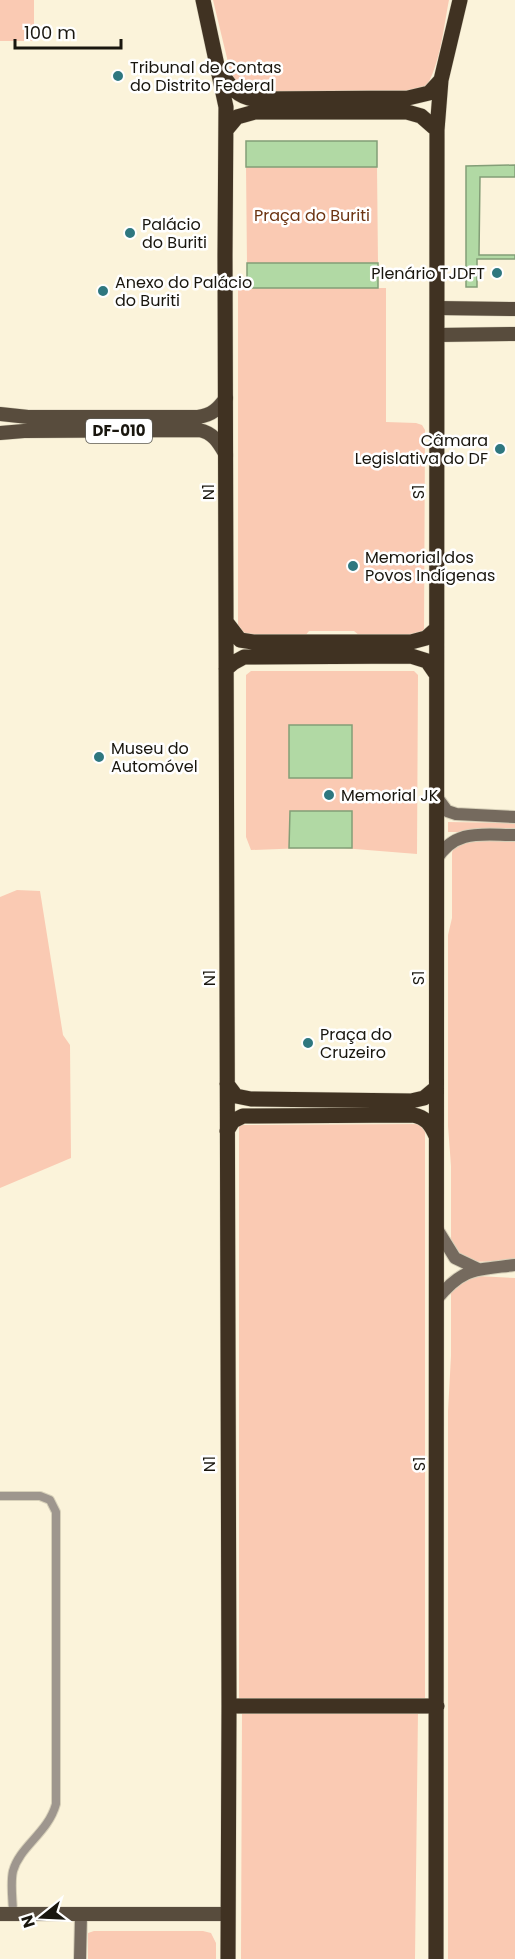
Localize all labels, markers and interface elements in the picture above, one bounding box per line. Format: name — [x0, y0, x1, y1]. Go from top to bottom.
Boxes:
scale bar — [15, 12, 122, 50]
text: 100 m — [24, 20, 76, 45]
place label: Tribunal de Contas do Distrito Federal — [130, 56, 282, 97]
marker: Tribunal de Contas do Distrito Federal — [111, 69, 125, 83]
park label: Praça do Buriti — [254, 204, 370, 227]
place label: Palácio do Buriti — [142, 213, 207, 254]
marker: Palácio do Buriti — [123, 226, 137, 240]
place label: Plenário TJDFT — [371, 262, 485, 285]
marker: Plenário TJDFT — [490, 266, 504, 280]
place label: Anexo do Palácio do Buriti — [115, 271, 252, 312]
marker: Anexo do Palácio do Buriti — [96, 284, 110, 298]
road number: DF-010 — [86, 419, 152, 443]
place label: Câmara Legislativa do DF — [355, 429, 488, 470]
marker: Câmara Legislativa do DF — [493, 442, 507, 456]
street label: N1 — [197, 484, 220, 500]
street label: S1 — [407, 485, 430, 499]
place label: Memorial dos Povos Indígenas — [365, 546, 495, 587]
marker: Memorial dos Povos Indígenas — [346, 559, 360, 573]
place label: Museu do Automóvel — [111, 737, 198, 778]
marker: Museu do Automóvel — [92, 750, 106, 764]
place label: Memorial JK — [341, 784, 439, 807]
marker: Memorial JK — [322, 788, 336, 802]
street label: N1 — [198, 970, 221, 986]
street label: S1 — [407, 971, 430, 985]
place label: Praça do Cruzeiro — [320, 1023, 392, 1064]
marker: Praça do Cruzeiro — [301, 1036, 315, 1050]
street label: N1 — [198, 1456, 221, 1472]
street label: S1 — [408, 1457, 431, 1471]
north arrow — [12, 1887, 72, 1947]
text: N — [15, 1912, 41, 1931]

